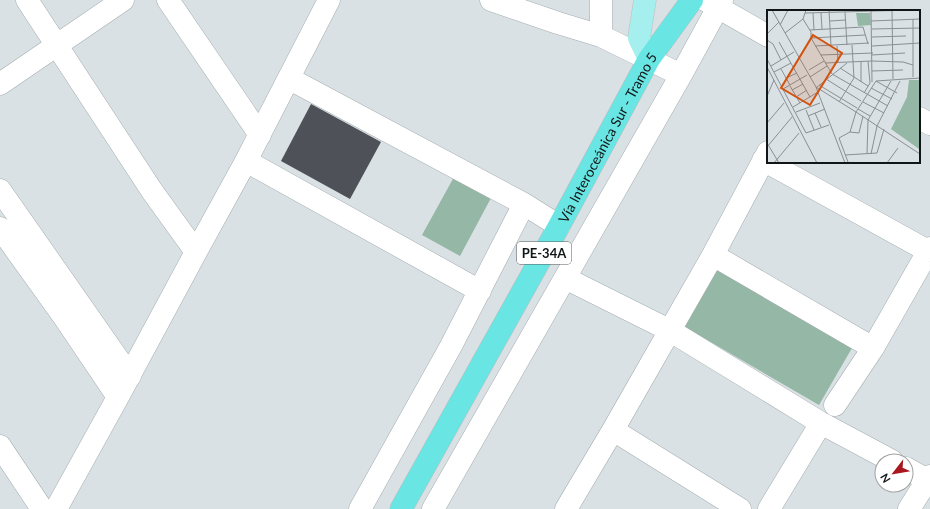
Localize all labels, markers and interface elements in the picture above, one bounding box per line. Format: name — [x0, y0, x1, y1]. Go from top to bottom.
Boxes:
inset map — [767, 10, 920, 163]
street label: Vía Interoceánica Sur - Tramo 5 — [554, 49, 660, 225]
road number: PE-34A — [517, 242, 571, 264]
north arrow — [874, 453, 914, 493]
text: N — [877, 471, 893, 485]

